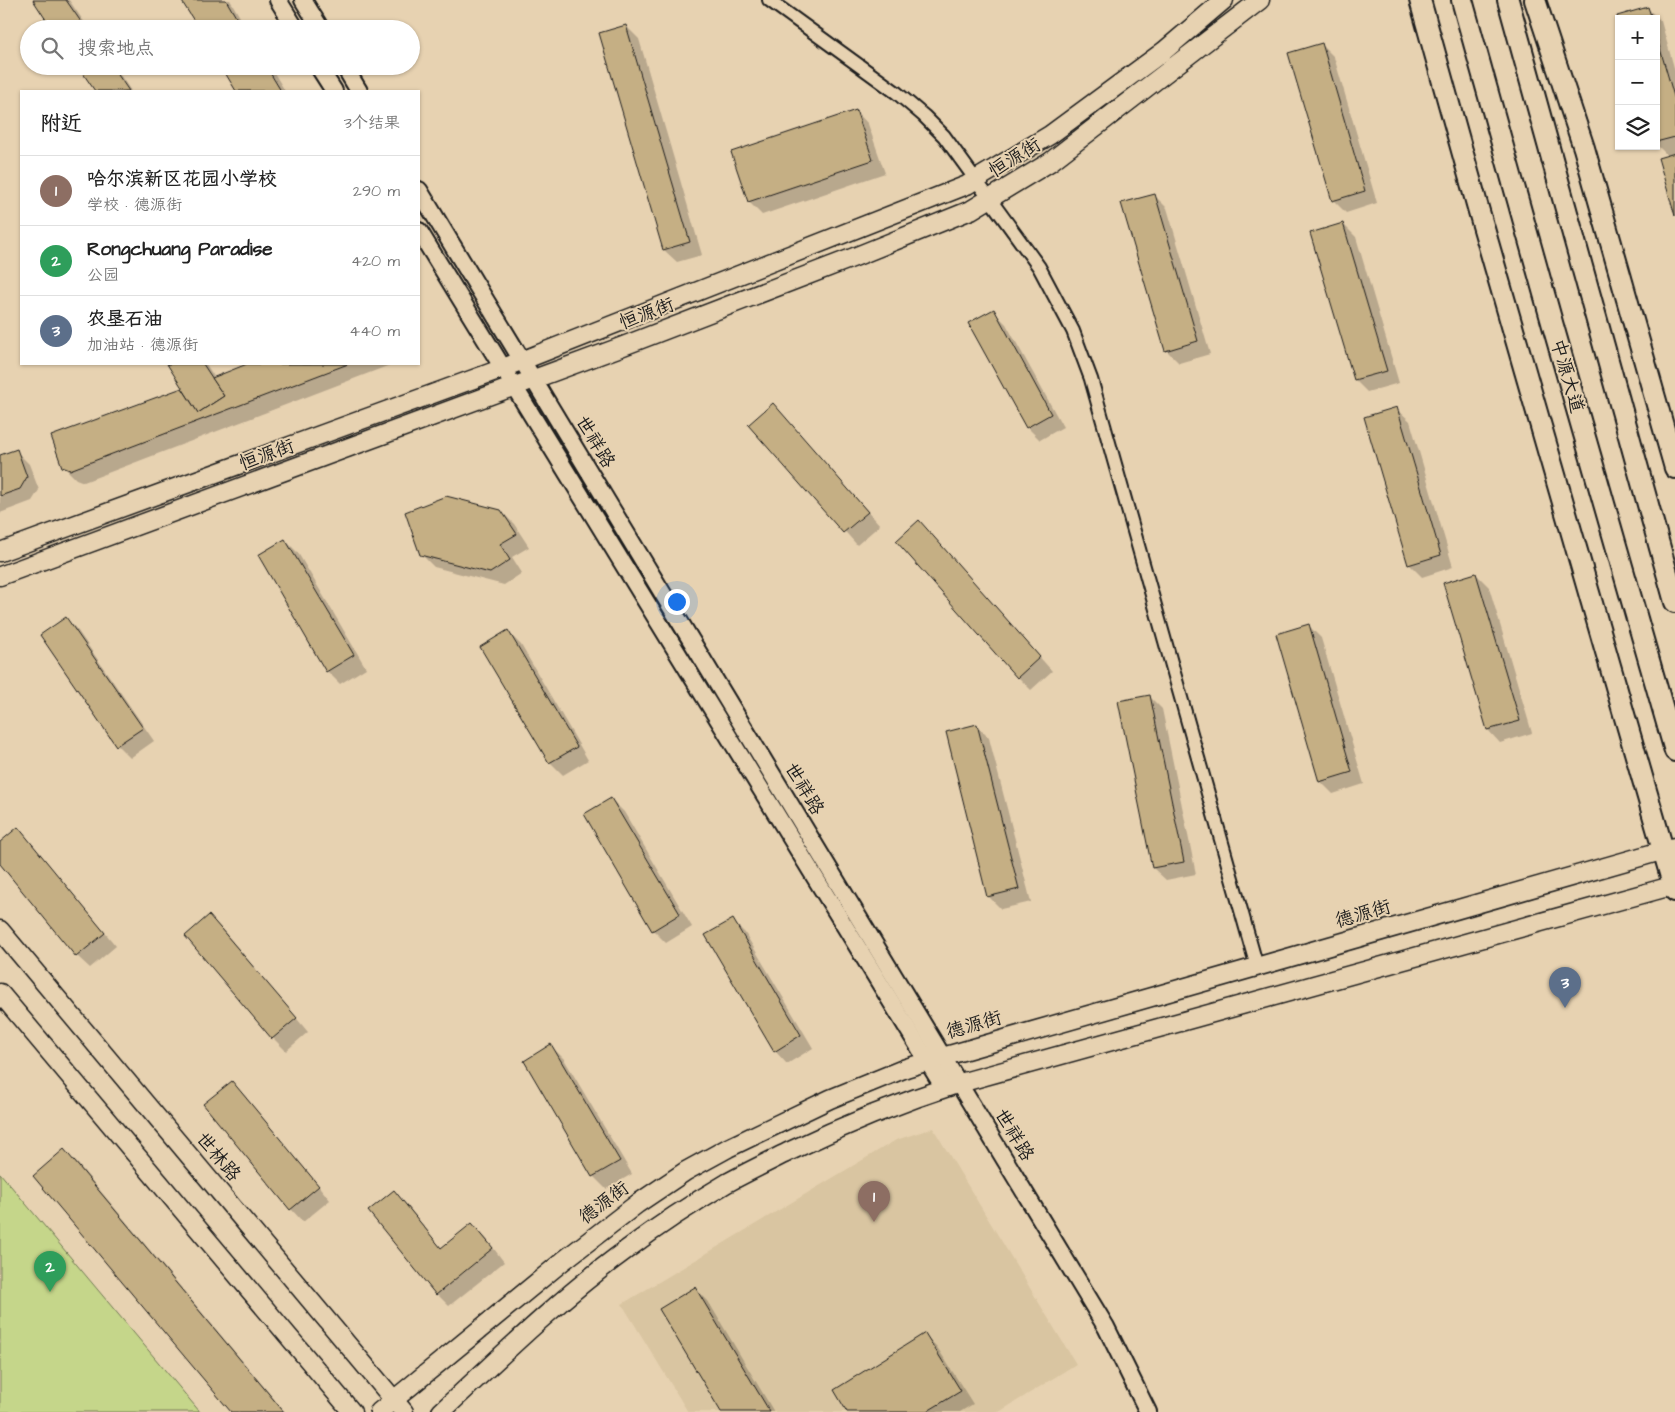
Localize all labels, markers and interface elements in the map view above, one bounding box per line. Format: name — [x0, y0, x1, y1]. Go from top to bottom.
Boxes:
map controls — [1615, 15, 1660, 150]
button: + — [1615, 15, 1660, 60]
search box — [20, 20, 420, 75]
icon: search — [38, 34, 66, 62]
text: 搜索地点 — [78, 35, 154, 62]
button: − — [1615, 60, 1660, 105]
button: layers — [1615, 105, 1660, 150]
text: 附近 — [40, 109, 82, 138]
text: 3个结果 — [344, 112, 400, 134]
street label: 恒源街 — [984, 131, 1046, 185]
text: 哈尔滨新区花园小学校 — [87, 166, 277, 193]
text: 1 — [55, 180, 57, 202]
text: 290 m — [353, 180, 400, 202]
text: 学校 · 德源街 — [87, 194, 182, 216]
text: Rongchuang Paradise — [87, 236, 273, 263]
text: 2 — [51, 250, 61, 272]
text: 420 m — [351, 250, 400, 272]
text: 公园 — [87, 264, 119, 286]
street label: 恒源街 — [616, 291, 678, 337]
text: 农垦石油 — [87, 306, 163, 333]
text: 3 — [52, 320, 60, 342]
text: 440 m — [349, 320, 400, 342]
text: 加油站 · 德源街 — [87, 334, 198, 356]
street label: 中源大道 — [1544, 336, 1590, 416]
street label: 世祥路 — [569, 411, 621, 473]
street label: 恒源街 — [236, 433, 298, 477]
your location — [664, 589, 690, 615]
street label: 世祥路 — [778, 758, 830, 820]
street label: 德源街 — [1332, 893, 1394, 935]
pin: 3 — [1549, 967, 1581, 1008]
street label: 德源街 — [943, 1004, 1005, 1046]
street label: 世祥路 — [988, 1104, 1040, 1166]
street label: 世林路 — [189, 1126, 247, 1188]
street label: 德源街 — [573, 1175, 635, 1231]
pin: 1 — [858, 1181, 890, 1222]
pin: 2 — [34, 1251, 66, 1292]

